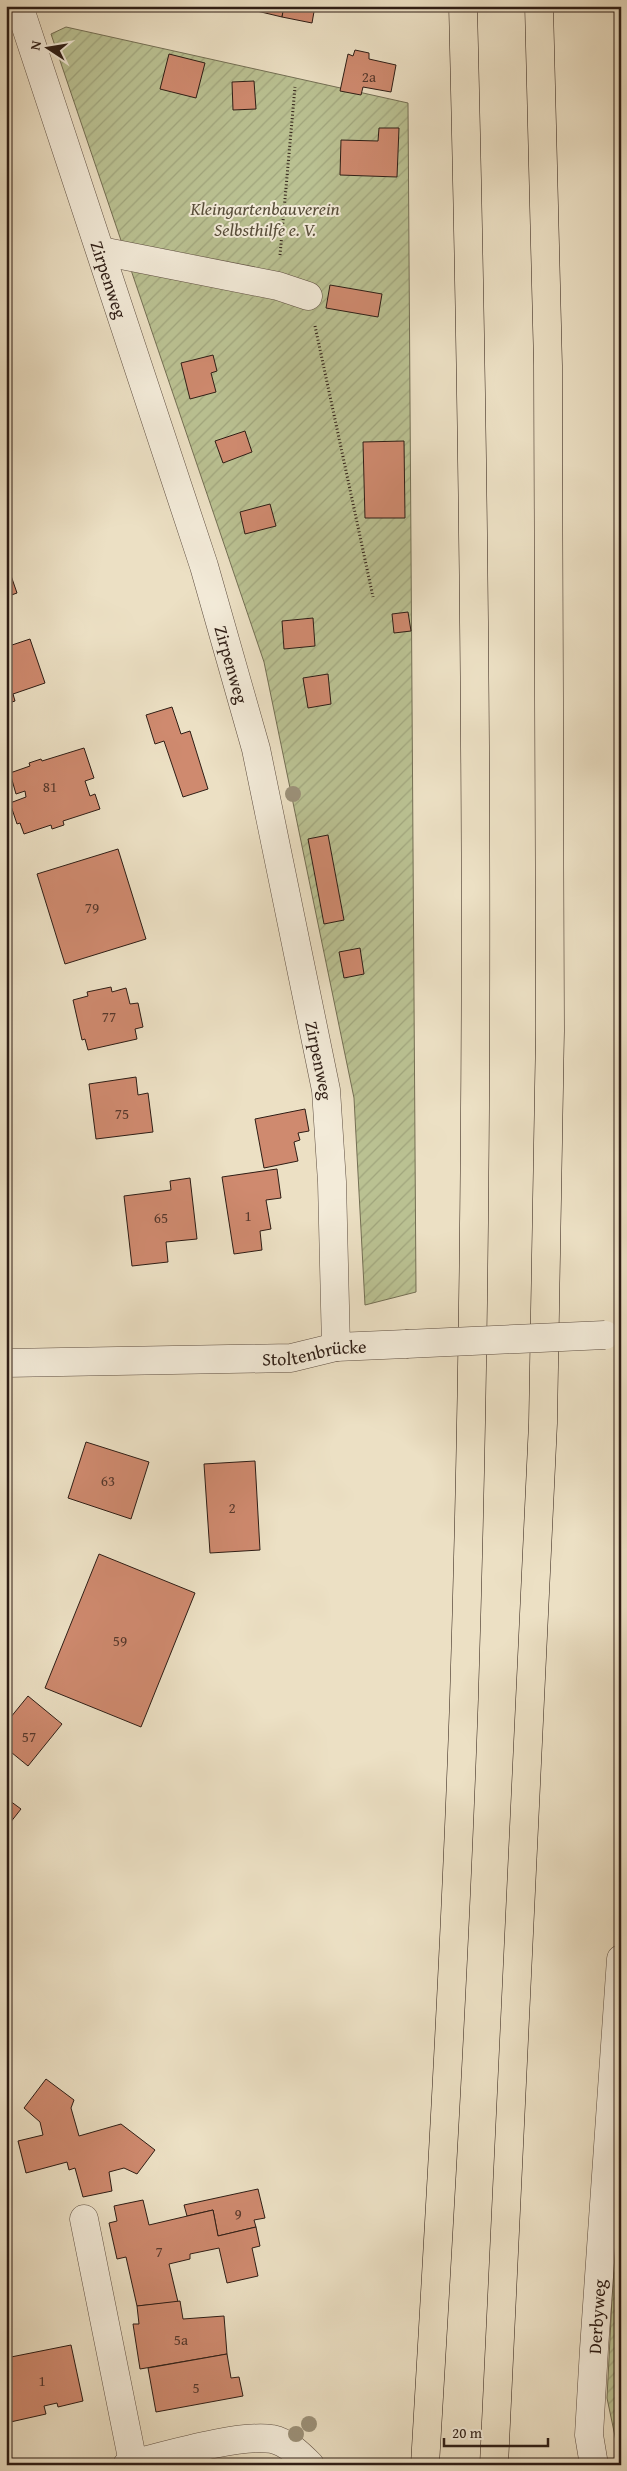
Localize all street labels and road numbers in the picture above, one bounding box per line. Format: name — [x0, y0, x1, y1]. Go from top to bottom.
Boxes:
street label: Zirpenweg — [84, 237, 135, 322]
street label: Zirpenweg — [208, 622, 256, 707]
street label: Zirpenweg — [299, 1019, 340, 1101]
street label: Stoltenbrücke — [262, 1332, 367, 1372]
street label: Derbyweg — [580, 2278, 612, 2355]

